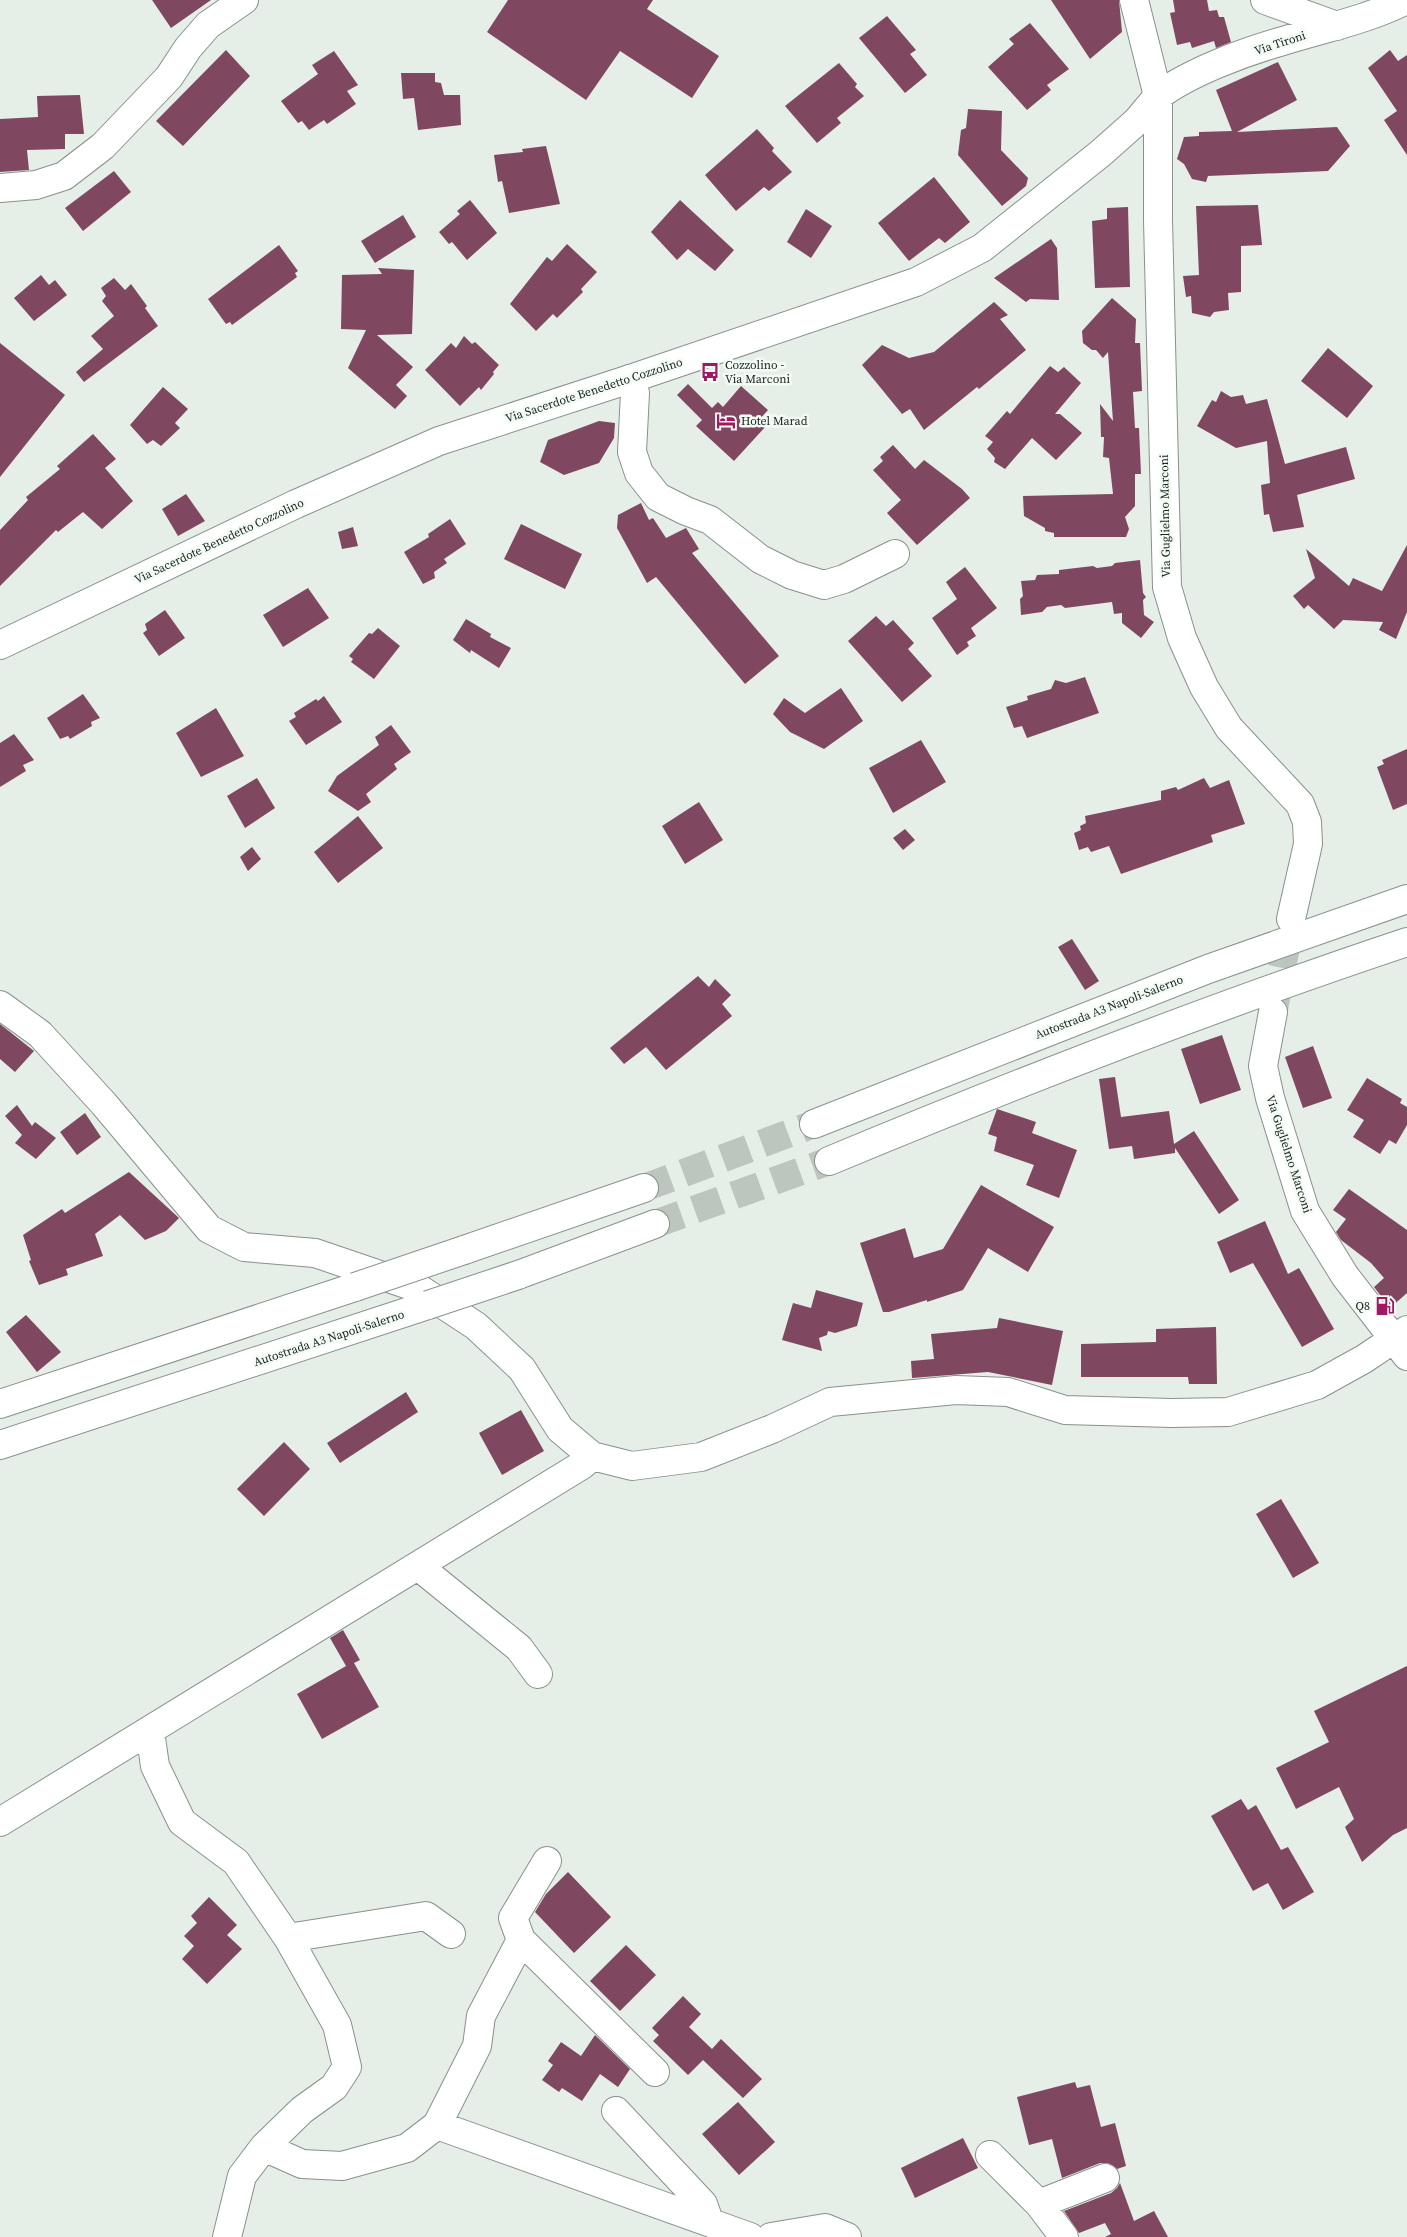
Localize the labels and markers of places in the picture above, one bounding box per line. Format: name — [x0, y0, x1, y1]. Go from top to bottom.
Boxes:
place label: Cozzolino - Via Marconi — [725, 357, 791, 387]
bus stop icon: Cozzolino - Via Marconi — [699, 361, 721, 383]
hotel icon: Hotel Marad — [715, 410, 737, 432]
place label: Hotel Marad — [741, 413, 808, 429]
fuel station icon: Q8 — [1374, 1295, 1396, 1317]
place label: Q8 — [1356, 1298, 1370, 1314]

